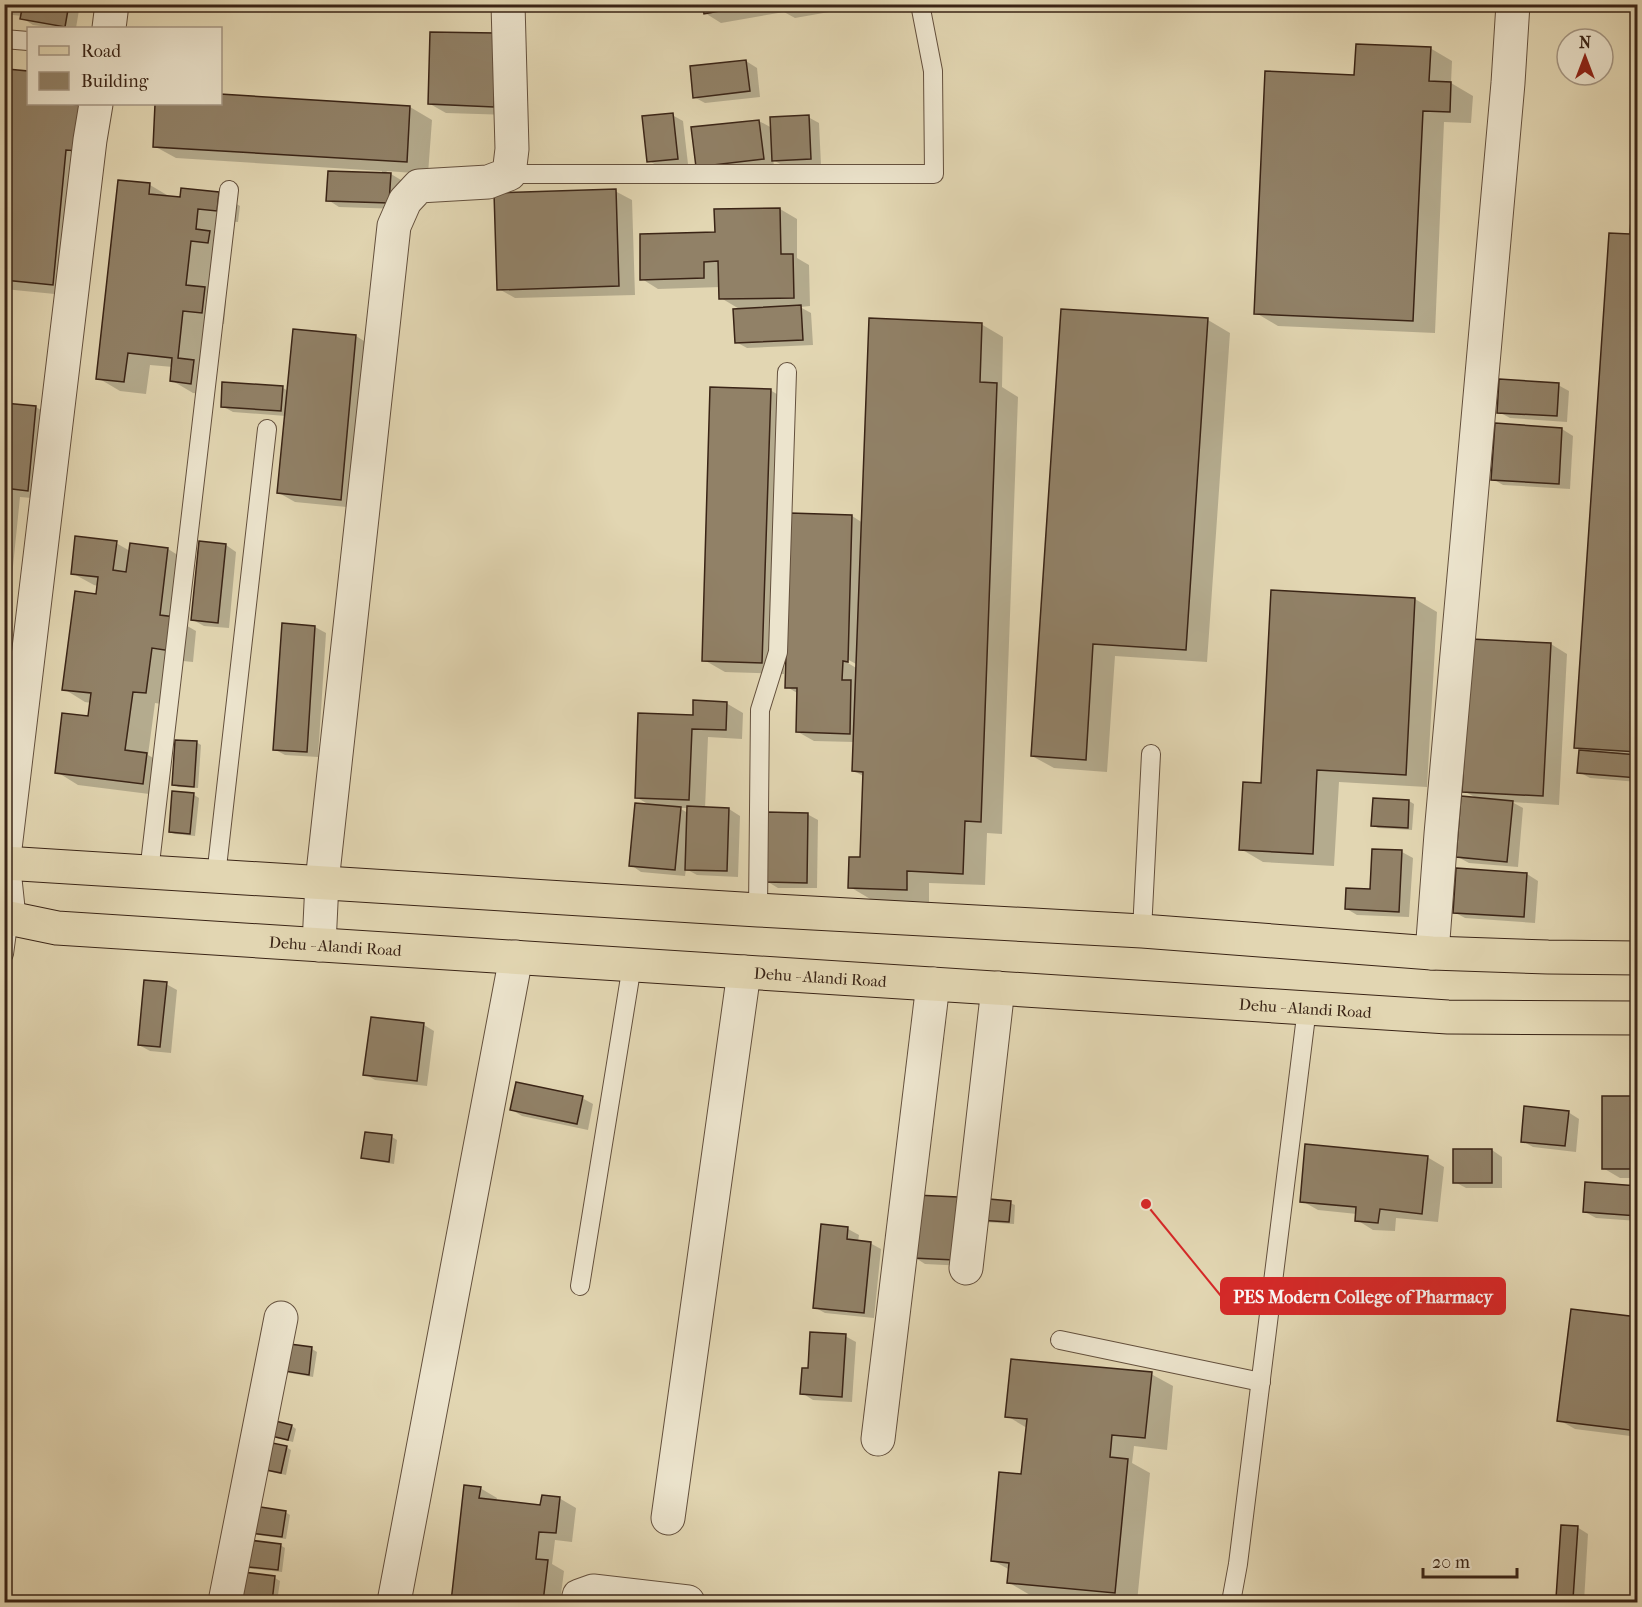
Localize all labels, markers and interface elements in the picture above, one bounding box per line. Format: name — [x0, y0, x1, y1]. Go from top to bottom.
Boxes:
legend — [27, 27, 222, 105]
north arrow — [1555, 27, 1615, 87]
text: N — [1579, 33, 1592, 52]
text: Road — [81, 41, 121, 62]
text: Building — [81, 71, 149, 92]
street label: Dehu - Alandi Road — [268, 932, 403, 960]
street label: Dehu - Alandi Road — [753, 963, 888, 991]
street label: Dehu - Alandi Road — [1238, 994, 1373, 1022]
callout: PES Modern College of Pharmacy — [1221, 1278, 1505, 1314]
text: PES Modern College of Pharmacy — [1233, 1287, 1494, 1308]
scale bar — [1423, 1541, 1518, 1579]
text: 20 m — [1432, 1552, 1470, 1573]

